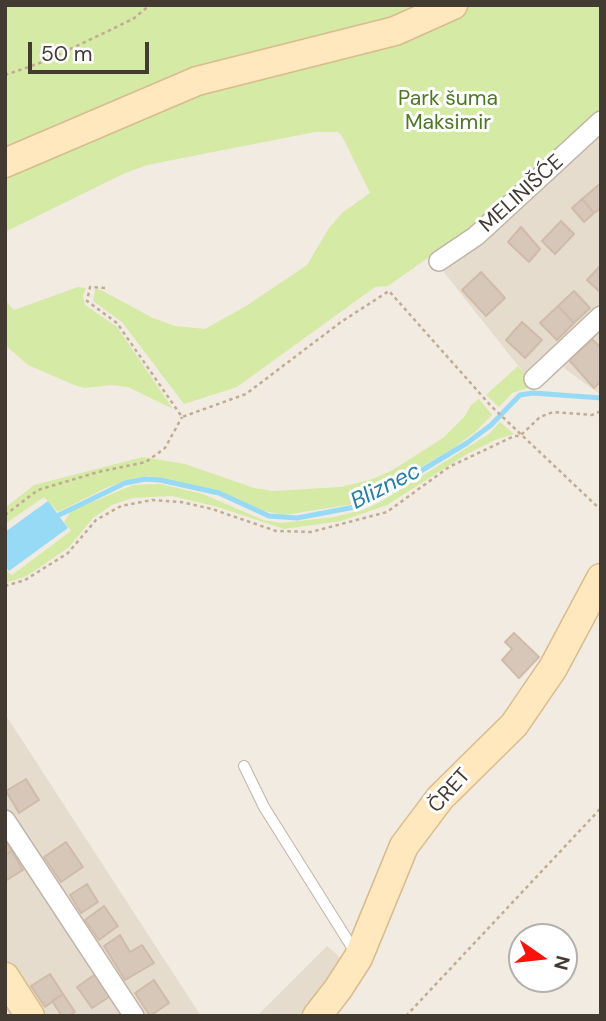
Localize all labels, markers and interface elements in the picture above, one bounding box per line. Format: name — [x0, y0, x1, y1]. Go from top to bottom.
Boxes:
scale bar — [32, 28, 152, 72]
text: 50 m — [41, 40, 92, 68]
park label: Park šuma Maksimir — [398, 86, 498, 136]
street label: MELINIŠĆE — [475, 150, 569, 238]
water label: Bliznec — [346, 458, 426, 516]
street label: ČRET — [424, 764, 476, 818]
north arrow — [508, 923, 578, 993]
text: N — [548, 953, 576, 972]

